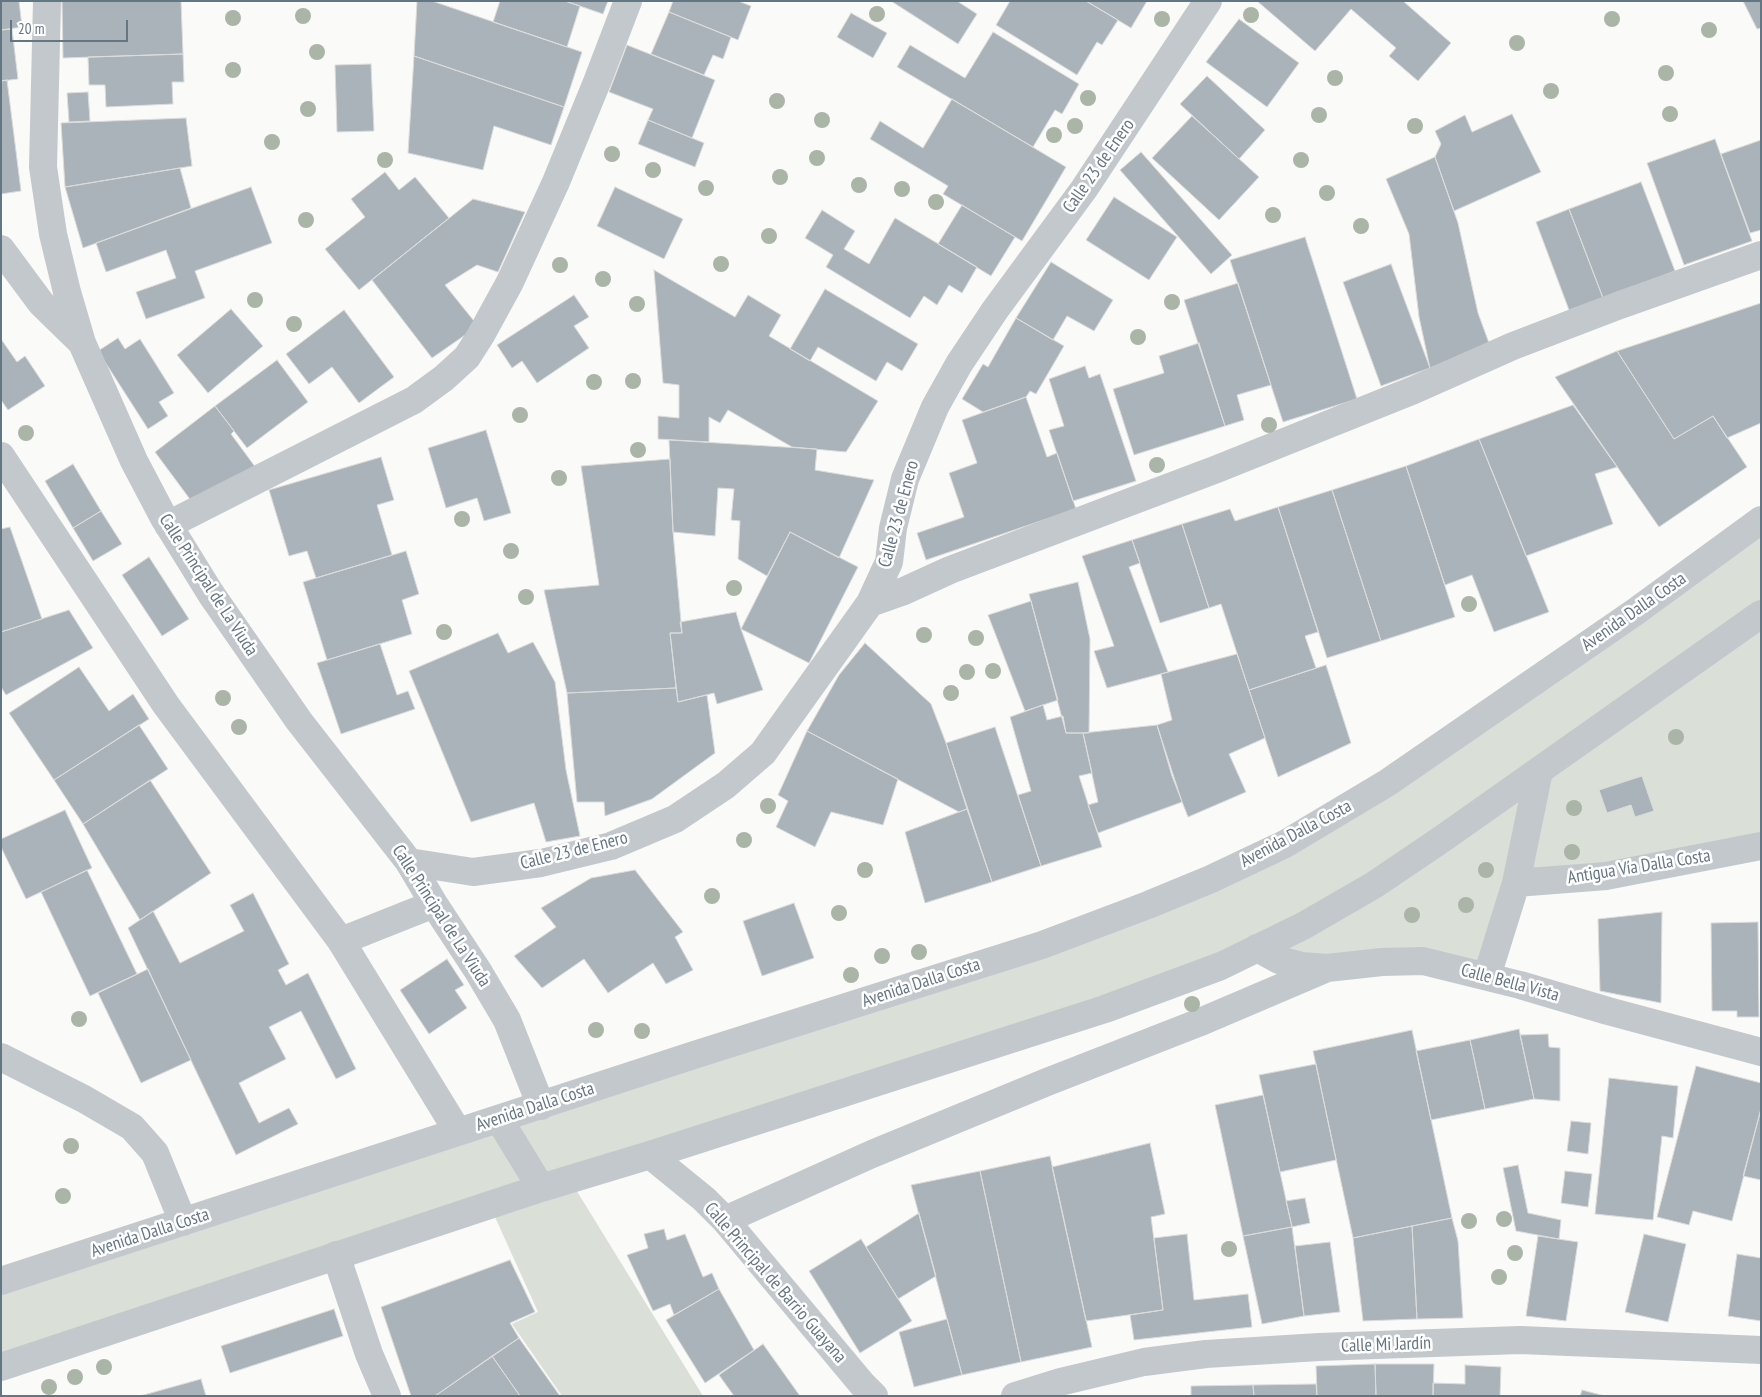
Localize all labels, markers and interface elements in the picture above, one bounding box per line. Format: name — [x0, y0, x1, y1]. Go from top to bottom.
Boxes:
scale bar — [12, 10, 130, 42]
text: 20 m — [18, 19, 44, 38]
street label: Calle 23 de Enero — [1059, 115, 1139, 217]
street label: Calle 23 de Enero — [874, 458, 924, 570]
street label: Calle Principal de La Viuda — [154, 510, 262, 660]
street label: Avenida Dalla Costa — [1578, 568, 1690, 656]
street label: Avenida Dalla Costa — [1237, 796, 1355, 872]
street label: Calle 23 de Enero — [518, 827, 630, 875]
street label: Calle Principal de La Viuda — [387, 841, 495, 991]
street label: Antigua Vía Dalla Costa — [1566, 845, 1712, 889]
street label: Avenida Dalla Costa — [859, 954, 983, 1012]
street label: Calle Bella Vista — [1459, 960, 1561, 1006]
street label: Avenida Dalla Costa — [473, 1078, 597, 1136]
street label: Calle Principal de Barrio Guayana — [699, 1198, 851, 1368]
street label: Avenida Dalla Costa — [88, 1204, 212, 1262]
street label: Calle Mi Jardín — [1341, 1333, 1431, 1357]

